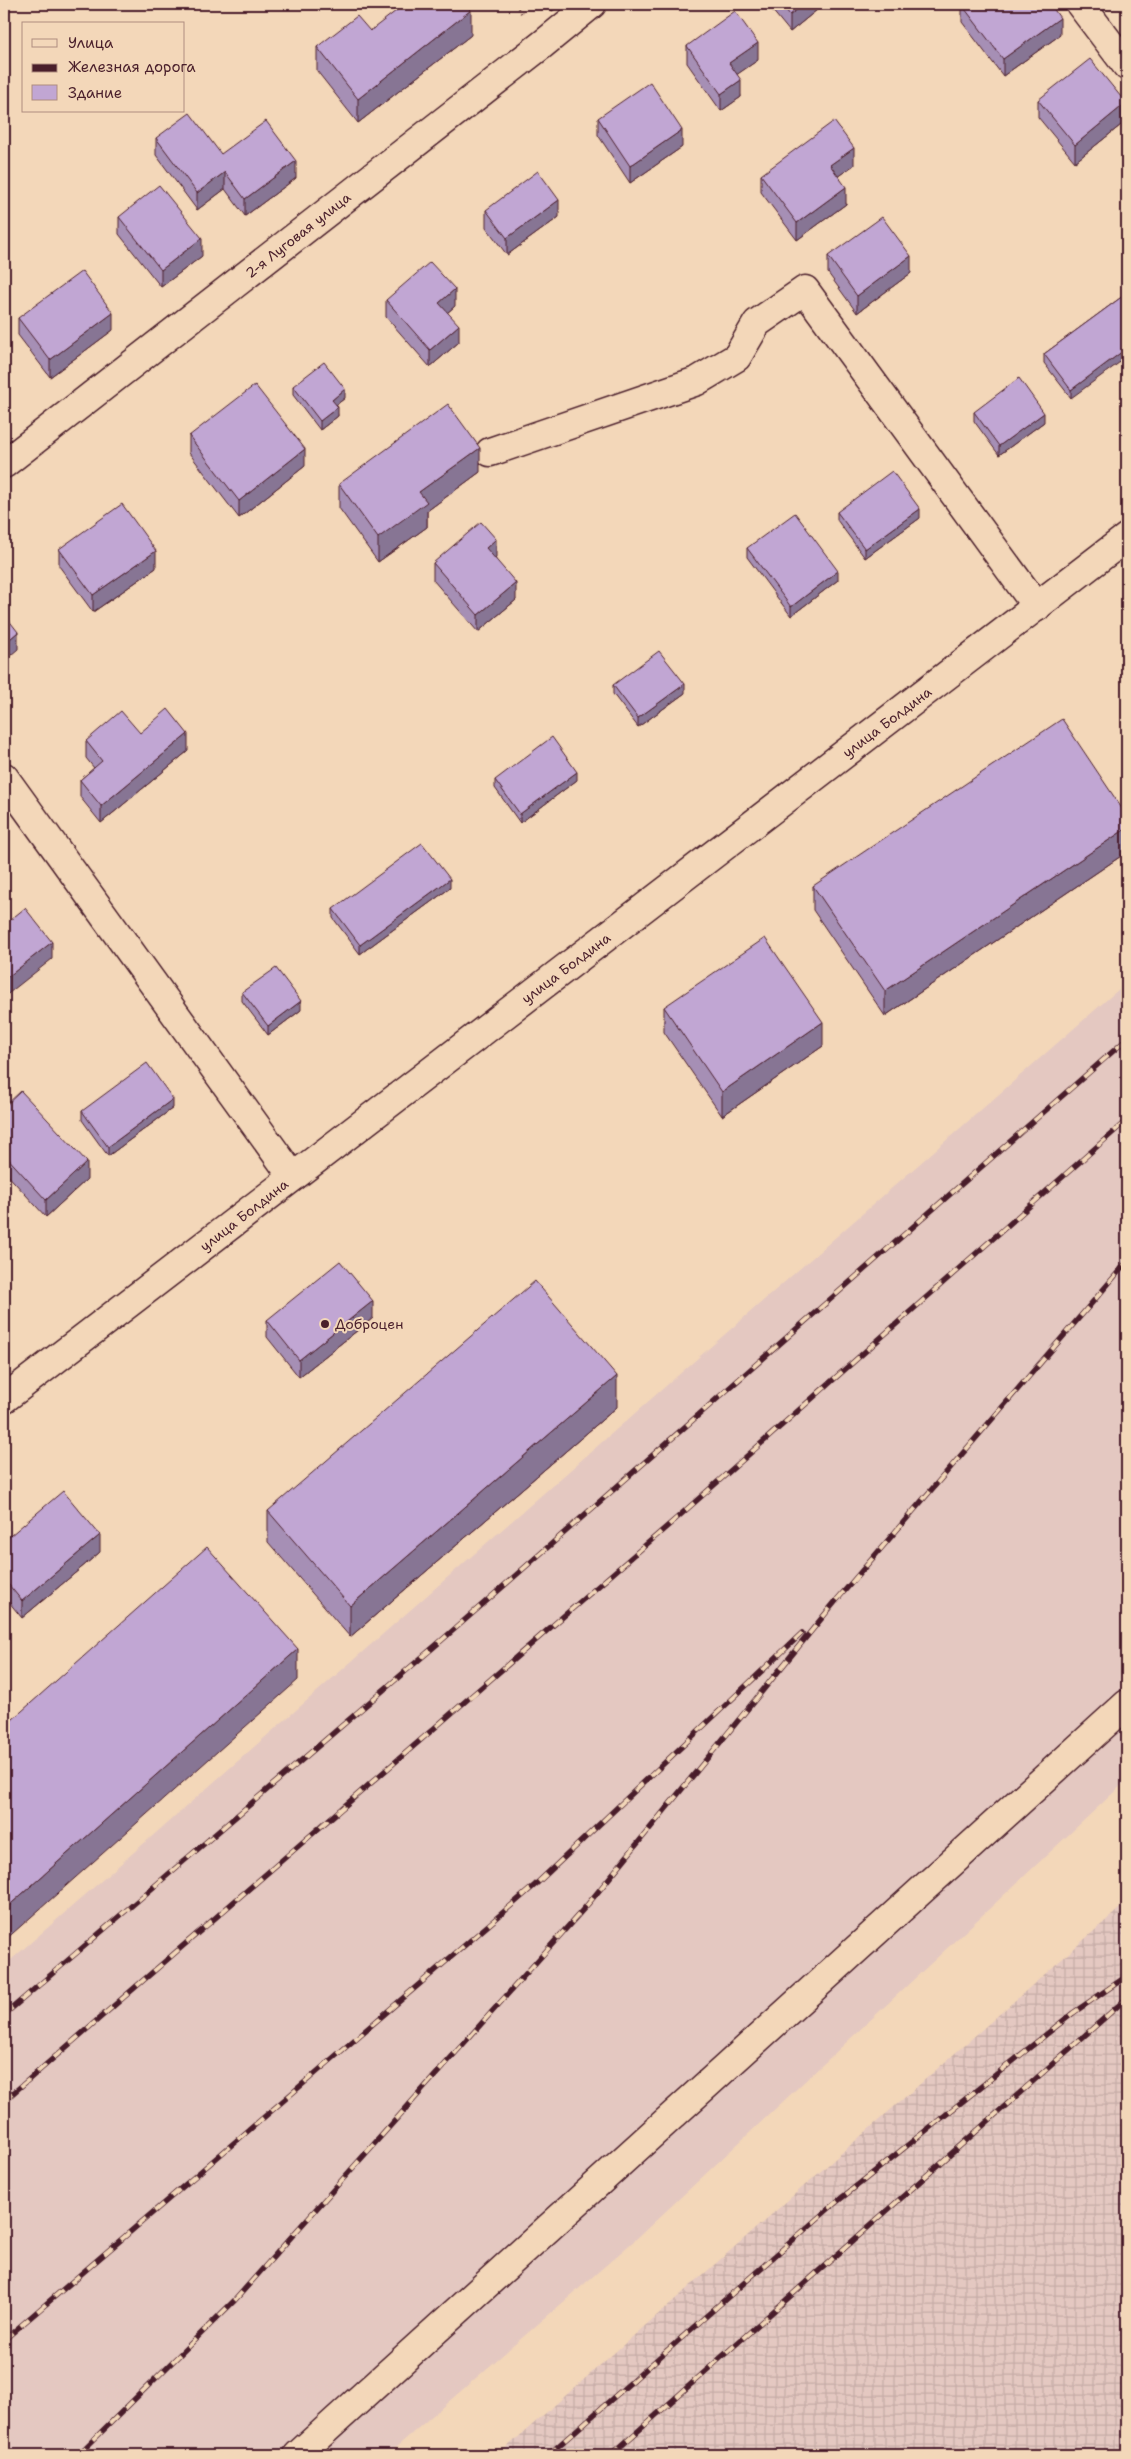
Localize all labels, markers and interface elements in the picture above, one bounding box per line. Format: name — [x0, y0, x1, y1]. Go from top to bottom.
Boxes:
legend — [22, 22, 185, 112]
text: Улица — [68, 33, 114, 53]
text: Железная дорога — [68, 57, 196, 77]
text: Здание — [68, 83, 122, 103]
street label: 2-я Луговая улица — [242, 188, 355, 282]
street label: улица Болдина — [839, 682, 935, 761]
street label: улица Болдина — [518, 928, 614, 1007]
street label: улица Болдина — [196, 1175, 292, 1255]
place label: Доброцен — [335, 1315, 403, 1333]
marker: Доброцен — [319, 1318, 331, 1330]

